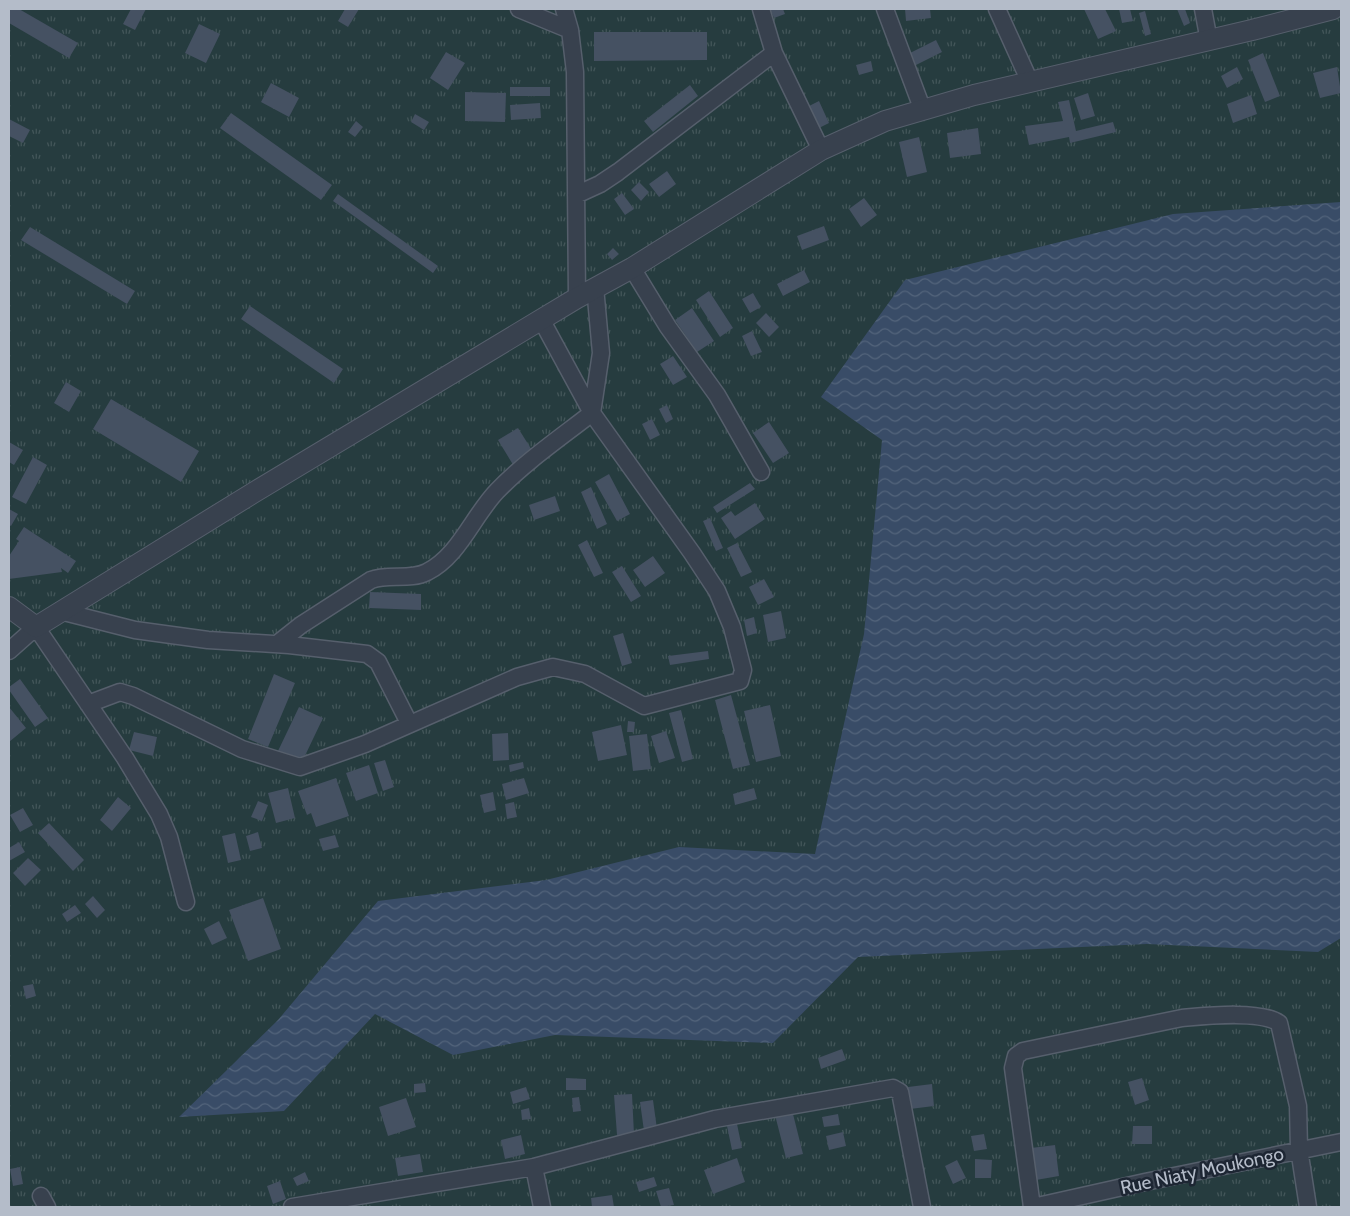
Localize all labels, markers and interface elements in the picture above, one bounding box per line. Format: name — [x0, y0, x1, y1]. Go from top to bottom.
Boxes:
street label: Rue Niaty Moukongo — [1118, 1142, 1286, 1199]

